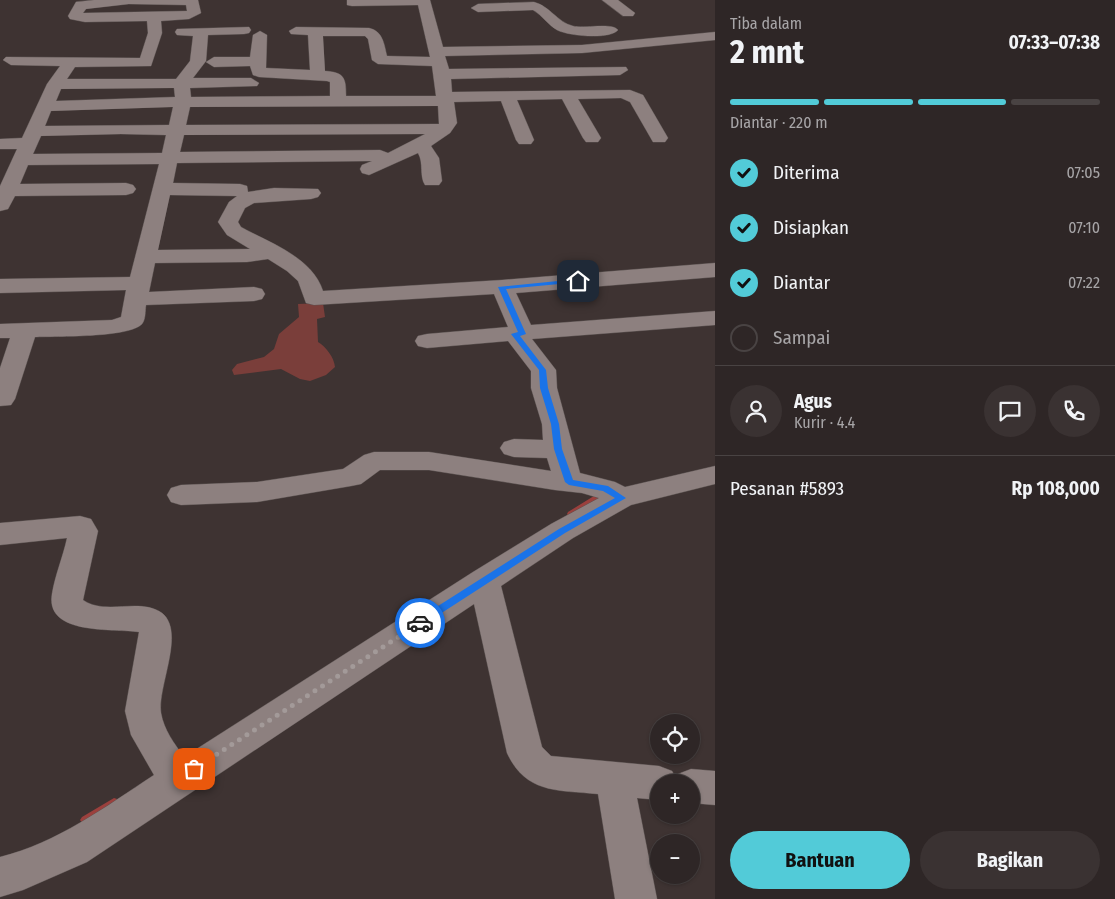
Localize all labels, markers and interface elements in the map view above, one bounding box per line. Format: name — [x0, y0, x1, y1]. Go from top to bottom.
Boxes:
text: Tiba dalam — [730, 14, 802, 33]
text: 07:33–07:38 — [1008, 31, 1100, 54]
text: 2 mnt — [730, 33, 804, 71]
text: Diantar · 220 m — [730, 113, 828, 132]
icon: check — [730, 159, 758, 187]
text: Diterima — [773, 161, 839, 184]
text: 07:05 — [1066, 163, 1100, 182]
icon: check — [730, 214, 758, 242]
text: Disiapkan — [773, 216, 849, 239]
text: 07:10 — [1068, 218, 1100, 237]
pin — [557, 260, 599, 302]
icon: home — [564, 267, 592, 295]
icon: check — [730, 269, 758, 297]
text: Diantar — [773, 271, 830, 294]
text: 07:22 — [1068, 273, 1100, 292]
text: Sampai — [773, 326, 830, 349]
button: person — [730, 385, 782, 437]
button: chat — [984, 385, 1036, 437]
button: phone — [1048, 385, 1100, 437]
text: Agus — [794, 390, 832, 413]
text: Kurir · 4.4 — [794, 413, 855, 432]
text: Pesanan #5893 — [730, 477, 844, 500]
text: Rp 108,000 — [1011, 477, 1100, 500]
courier — [395, 598, 445, 648]
icon: car — [406, 609, 434, 637]
map controls — [650, 714, 700, 884]
button: locate — [650, 714, 700, 764]
pin — [173, 748, 215, 790]
icon: bag — [180, 755, 208, 783]
button: + — [650, 774, 700, 824]
button: Bantuan — [730, 831, 910, 889]
button: Bagikan — [920, 831, 1100, 889]
button: − — [650, 834, 700, 884]

